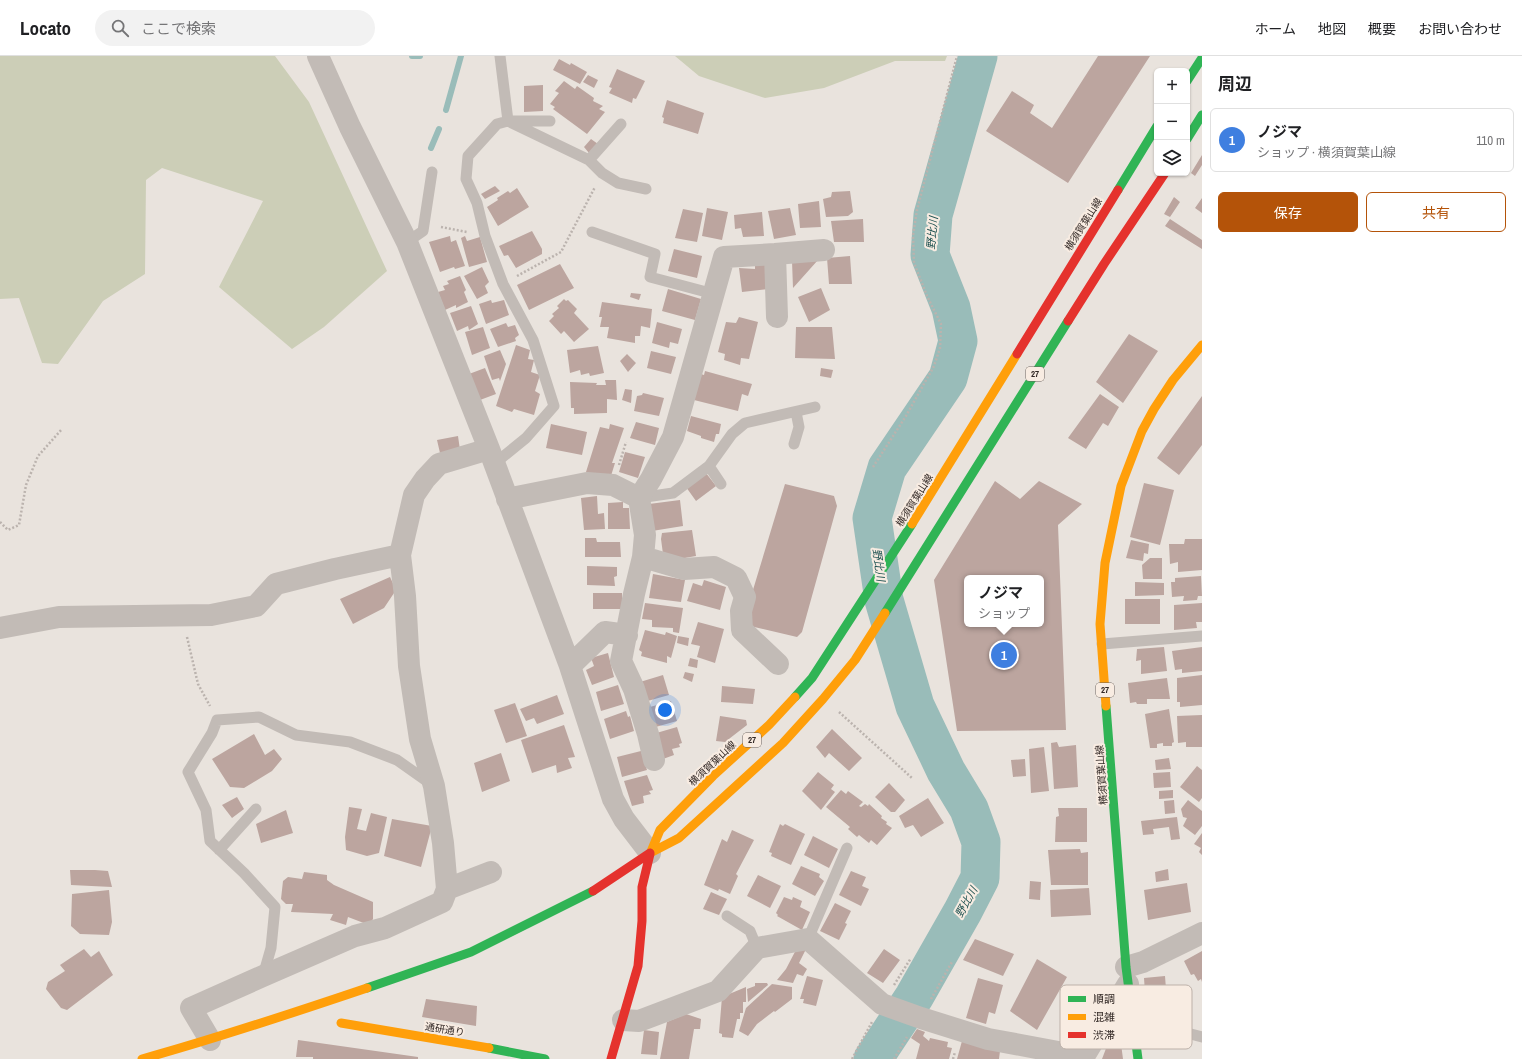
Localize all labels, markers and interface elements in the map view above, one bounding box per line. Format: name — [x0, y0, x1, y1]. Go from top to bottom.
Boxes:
search box — [95, 10, 375, 46]
text: Locato — [20, 15, 71, 41]
icon: search — [109, 17, 131, 39]
text: ここで検索 — [141, 18, 216, 39]
text: ホーム — [1254, 20, 1296, 38]
text: 地図 — [1318, 20, 1346, 38]
text: 概要 — [1368, 20, 1396, 38]
text: お問い合わせ — [1418, 20, 1502, 38]
map controls — [1154, 68, 1190, 176]
button: + — [1154, 68, 1190, 104]
text: 周辺 — [1218, 72, 1252, 95]
button: − — [1154, 104, 1190, 140]
text: ノジマ — [1257, 121, 1302, 142]
text: 1 — [1229, 132, 1235, 149]
text: 110 m — [1476, 132, 1505, 149]
button: layers — [1154, 140, 1190, 176]
text: ショップ · 横須賀葉山線 — [1257, 144, 1396, 161]
button: 保存 — [1218, 192, 1358, 232]
button: 共有 — [1366, 192, 1506, 232]
street label: 横須賀葉山線 — [1062, 195, 1105, 253]
water label: 野比川 — [924, 215, 940, 250]
road number: 27 — [1026, 367, 1044, 381]
street label: 横須賀葉山線 — [893, 471, 936, 529]
water label: 野比川 — [870, 548, 888, 583]
popup — [964, 575, 1044, 627]
text: ノジマ — [978, 582, 1023, 603]
text: ショップ — [978, 605, 1030, 622]
pin: 1 — [991, 640, 1017, 670]
road number: 27 — [1096, 683, 1114, 697]
your location — [655, 700, 675, 720]
road number: 27 — [743, 733, 761, 747]
street label: 横須賀葉山線 — [686, 738, 739, 789]
street label: 横須賀葉山線 — [1093, 745, 1110, 805]
water label: 野比川 — [952, 883, 981, 920]
legend — [1060, 985, 1192, 1049]
text: 順調 — [1093, 992, 1115, 1006]
text: 混雑 — [1093, 1010, 1115, 1024]
street label: 通研通り — [424, 1020, 466, 1039]
text: 渋滞 — [1093, 1028, 1115, 1042]

